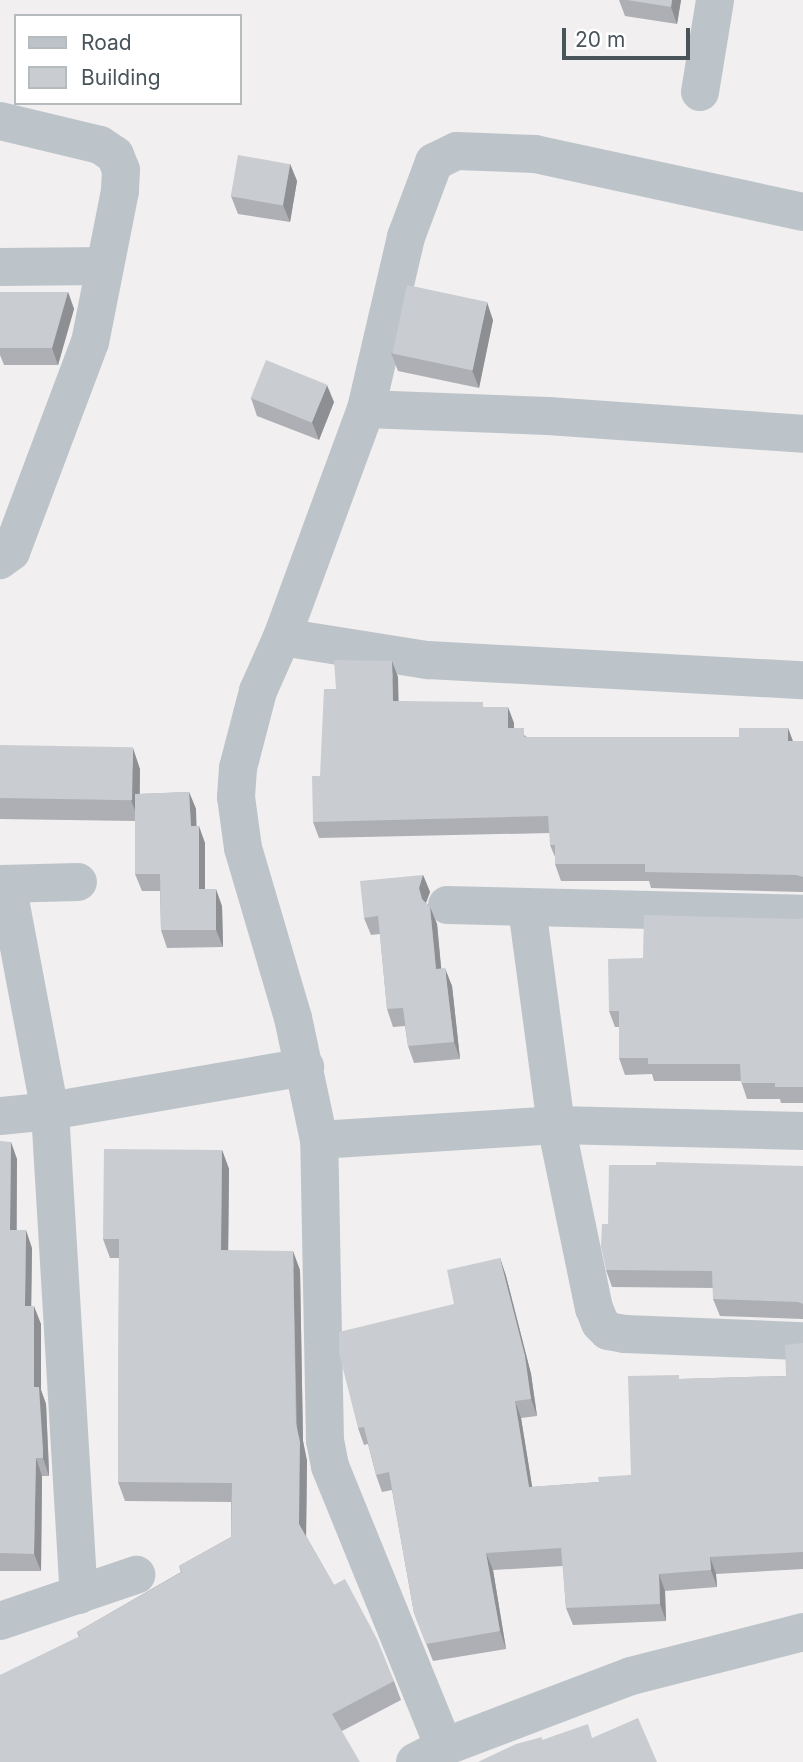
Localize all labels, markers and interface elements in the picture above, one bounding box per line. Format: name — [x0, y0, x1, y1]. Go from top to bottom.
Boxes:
legend — [14, 14, 242, 105]
scale bar — [565, 14, 693, 58]
text: 20 m — [575, 27, 625, 52]
text: Road — [81, 30, 132, 55]
text: Building — [81, 65, 161, 90]

